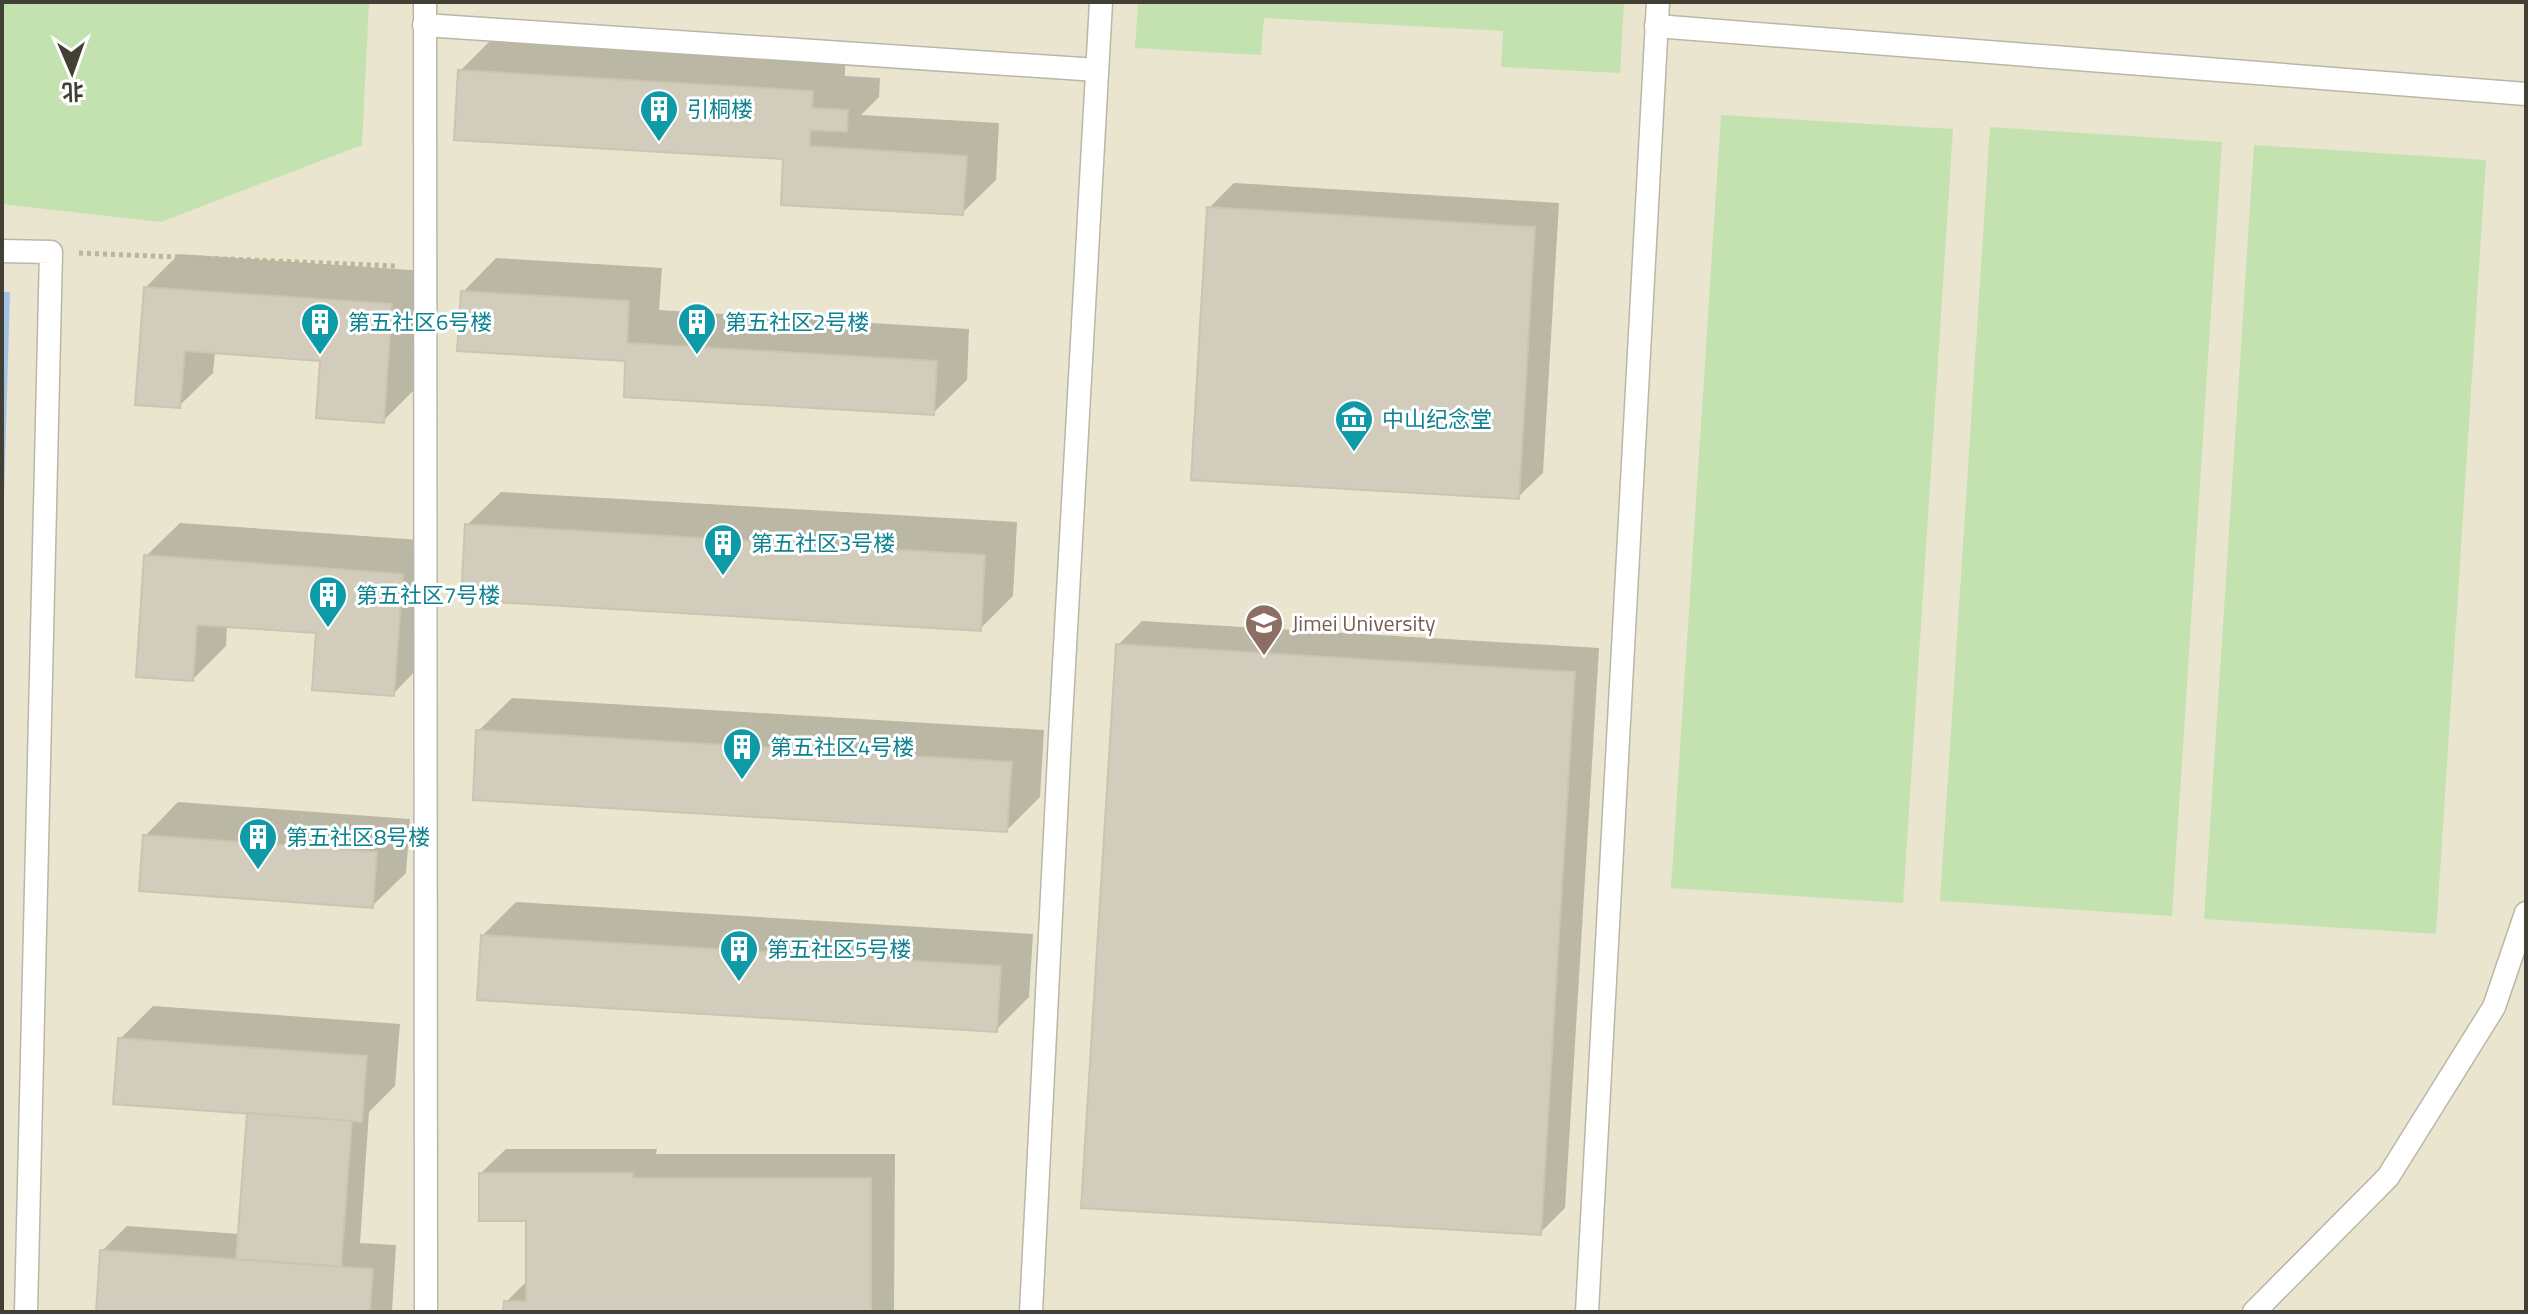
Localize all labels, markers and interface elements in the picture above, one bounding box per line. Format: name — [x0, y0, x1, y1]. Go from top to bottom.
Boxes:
north arrow — [32, 32, 112, 112]
text: 北 — [61, 75, 84, 109]
building icon: 引桐楼 — [638, 88, 680, 143]
place label: 引桐楼 — [687, 92, 753, 126]
building icon: 第五社区6号楼 — [299, 301, 341, 356]
building icon: 第五社区2号楼 — [676, 301, 718, 356]
place label: 第五社区6号楼 — [348, 305, 492, 339]
place label: 第五社区2号楼 — [725, 305, 869, 339]
museum icon: 中山纪念堂 — [1333, 398, 1375, 453]
place label: 中山纪念堂 — [1382, 402, 1492, 436]
building icon: 第五社区3号楼 — [702, 522, 744, 577]
place label: 第五社区3号楼 — [751, 526, 895, 560]
building icon: 第五社区7号楼 — [307, 574, 349, 629]
place label: 第五社区7号楼 — [356, 578, 500, 612]
school or university icon: Jimei University — [1243, 602, 1285, 657]
place label: Jimei University — [1292, 606, 1436, 640]
building icon: 第五社区4号楼 — [721, 726, 763, 781]
place label: 第五社区4号楼 — [770, 730, 914, 764]
building icon: 第五社区8号楼 — [237, 816, 279, 871]
place label: 第五社区8号楼 — [286, 820, 430, 854]
building icon: 第五社区5号楼 — [718, 928, 760, 983]
place label: 第五社区5号楼 — [767, 932, 911, 966]

